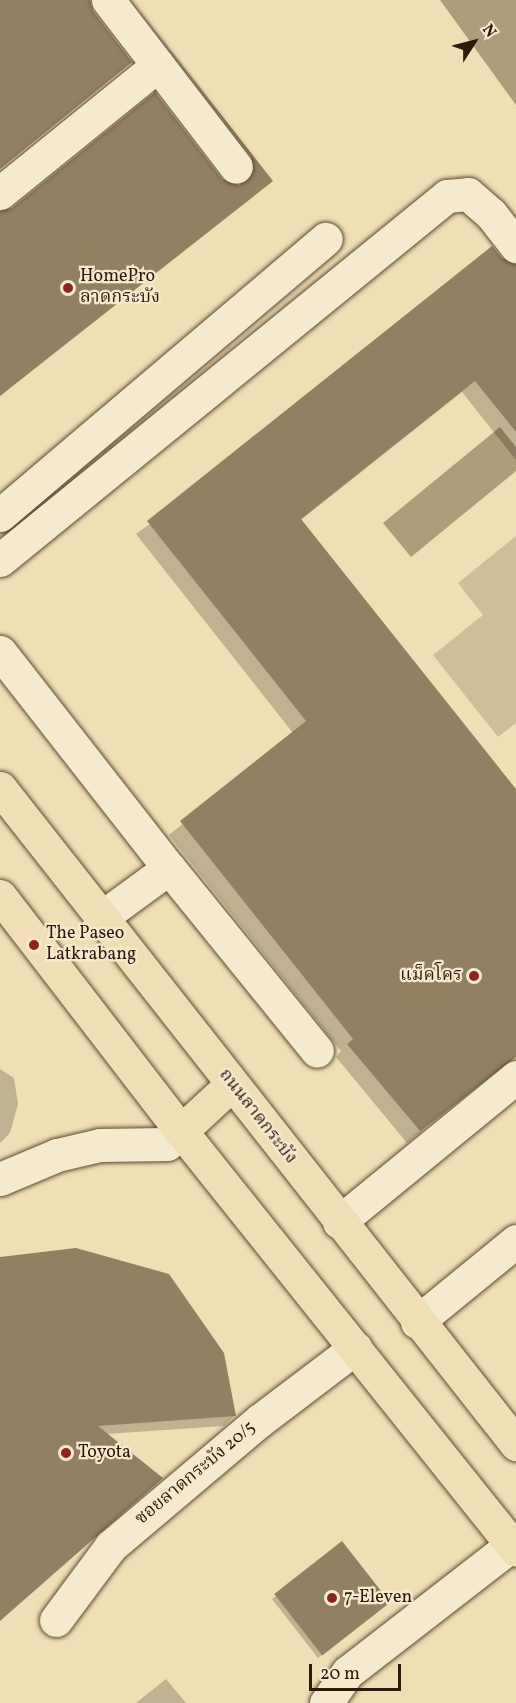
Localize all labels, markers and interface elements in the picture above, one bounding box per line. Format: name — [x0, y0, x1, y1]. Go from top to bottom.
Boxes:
north arrow — [444, 12, 504, 72]
text: N — [476, 20, 501, 43]
place label: HomePro ลาดกระบัง — [80, 267, 160, 310]
marker: HomePro ลาดกระบัง — [61, 281, 75, 295]
place label: The Paseo Latkrabang — [46, 924, 136, 966]
marker: The Paseo Latkrabang — [27, 938, 41, 952]
place label: แม็คโคร — [400, 965, 462, 987]
marker: แม็คโคร — [467, 969, 481, 983]
street label: ถนนลาดกระบัง — [213, 1065, 301, 1169]
street label: ซอยลาดกระบัง 20/5 — [132, 1417, 260, 1531]
place label: Toyota — [78, 1442, 131, 1464]
marker: Toyota — [59, 1446, 73, 1460]
place label: 7-Eleven — [344, 1587, 412, 1609]
marker: 7-Eleven — [325, 1591, 339, 1605]
scale bar — [312, 1652, 404, 1690]
text: 20 m — [320, 1662, 360, 1687]

